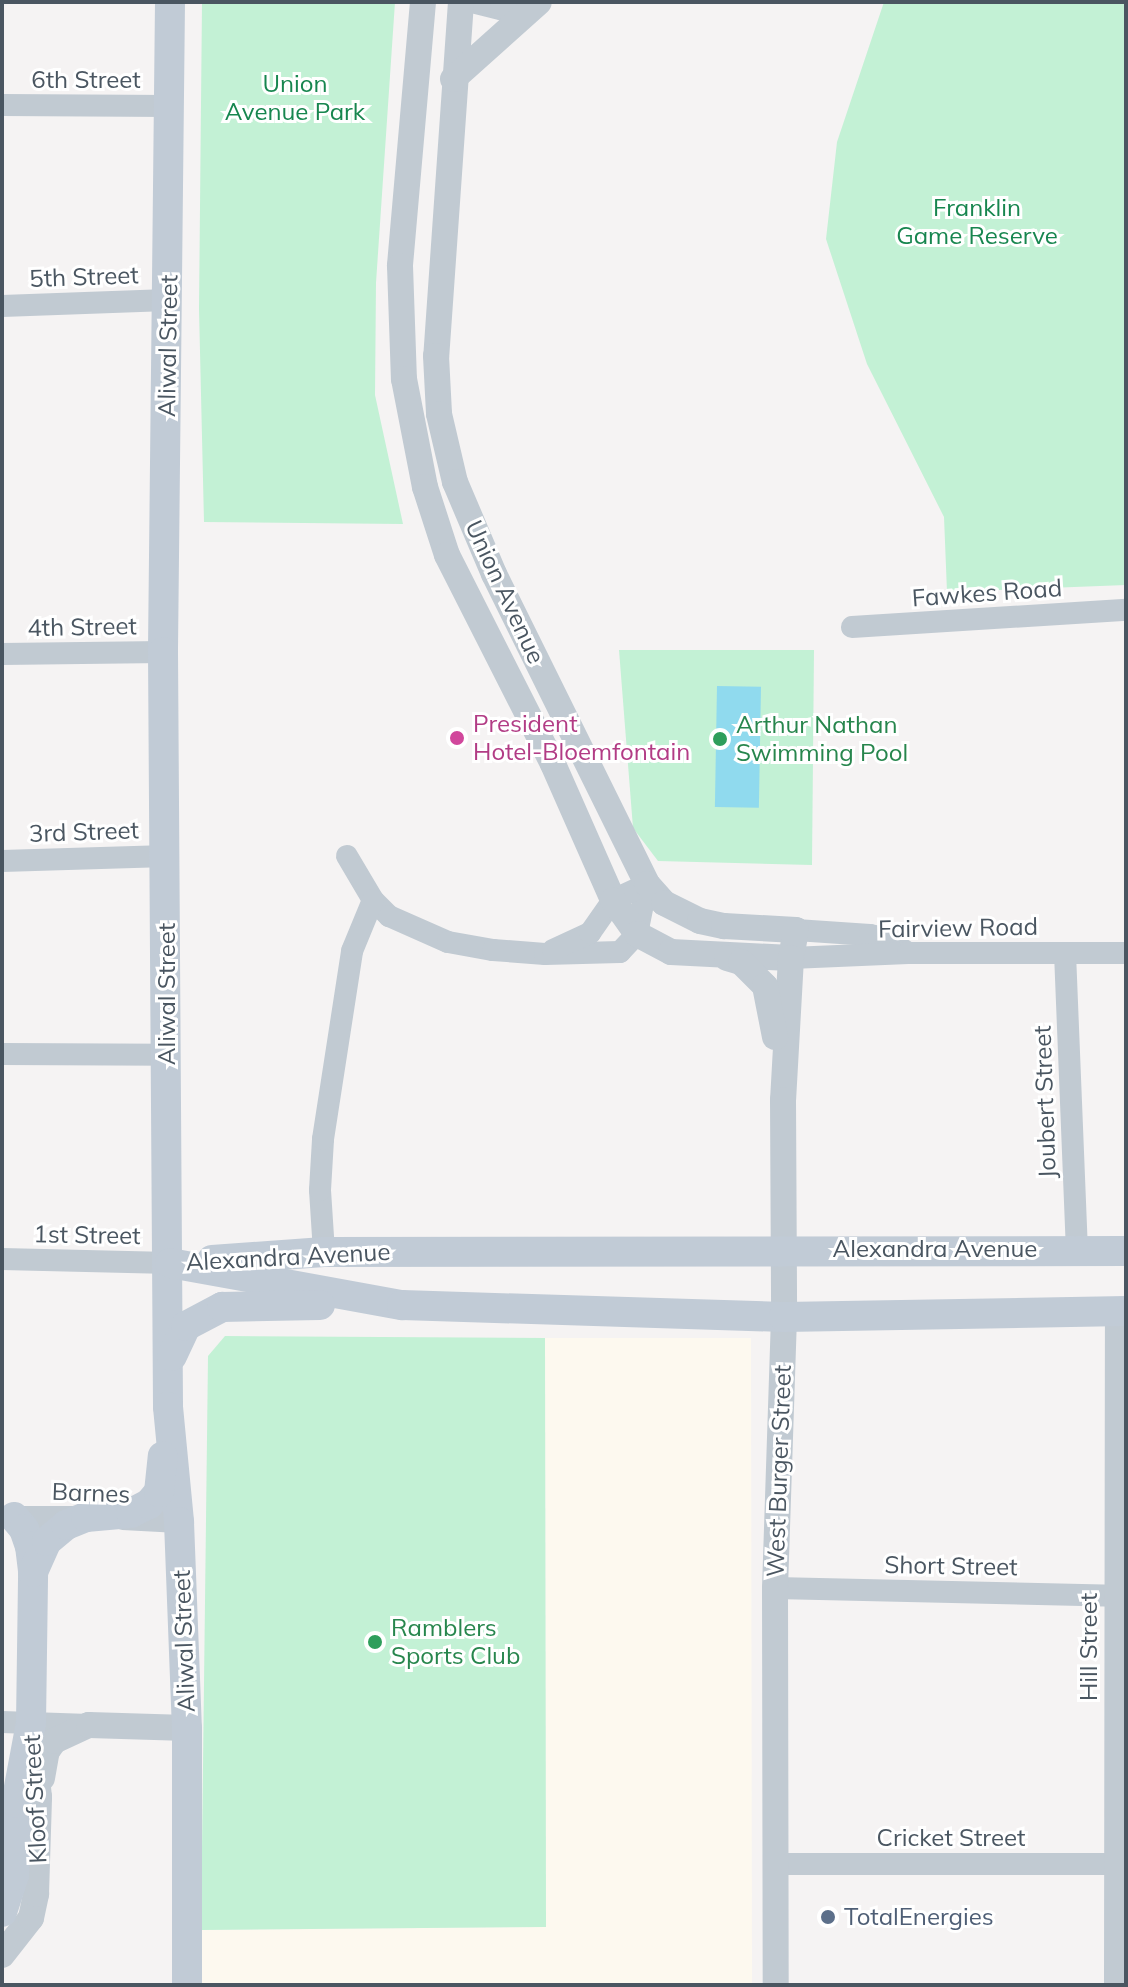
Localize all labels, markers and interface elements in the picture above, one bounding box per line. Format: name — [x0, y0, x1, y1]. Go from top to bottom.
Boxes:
street label: 6th Street — [31, 66, 141, 94]
park label: Union Avenue Park — [225, 70, 365, 126]
park label: Franklin Game Reserve — [896, 194, 1058, 250]
street label: 5th Street — [29, 261, 139, 293]
street label: Aliwal Street — [152, 275, 184, 417]
street label: Union Avenue — [459, 516, 551, 668]
street label: Fawkes Road — [911, 573, 1063, 613]
street label: 4th Street — [27, 612, 137, 642]
place label: President Hotel-Bloemfontain — [473, 710, 690, 766]
place label: Arthur Nathan Swimming Pool — [736, 711, 908, 767]
marker: President Hotel-Bloemfontain — [448, 729, 466, 747]
marker: Arthur Nathan Swimming Pool — [711, 730, 729, 748]
street label: 3rd Street — [29, 816, 139, 848]
street label: Fairview Road — [878, 912, 1038, 944]
street label: Aliwal Street — [153, 923, 181, 1065]
street label: Joubert Street — [1028, 1025, 1062, 1179]
street label: 1st Street — [33, 1220, 141, 1250]
street label: Alexandra Avenue — [833, 1235, 1037, 1263]
street label: Alexandra Avenue — [185, 1237, 391, 1277]
street label: West Burger Street — [761, 1364, 797, 1578]
street label: Barnes — [51, 1477, 131, 1509]
street label: Short Street — [884, 1550, 1018, 1582]
street label: Aliwal Street — [167, 1569, 201, 1713]
street label: Hill Street — [1075, 1593, 1103, 1701]
place label: Ramblers Sports Club — [391, 1614, 520, 1670]
marker: Ramblers Sports Club — [366, 1633, 384, 1651]
street label: Kloof Street — [17, 1734, 53, 1864]
street label: Cricket Street — [877, 1824, 1025, 1852]
place label: TotalEnergies — [844, 1903, 994, 1931]
marker: TotalEnergies — [819, 1908, 837, 1926]

